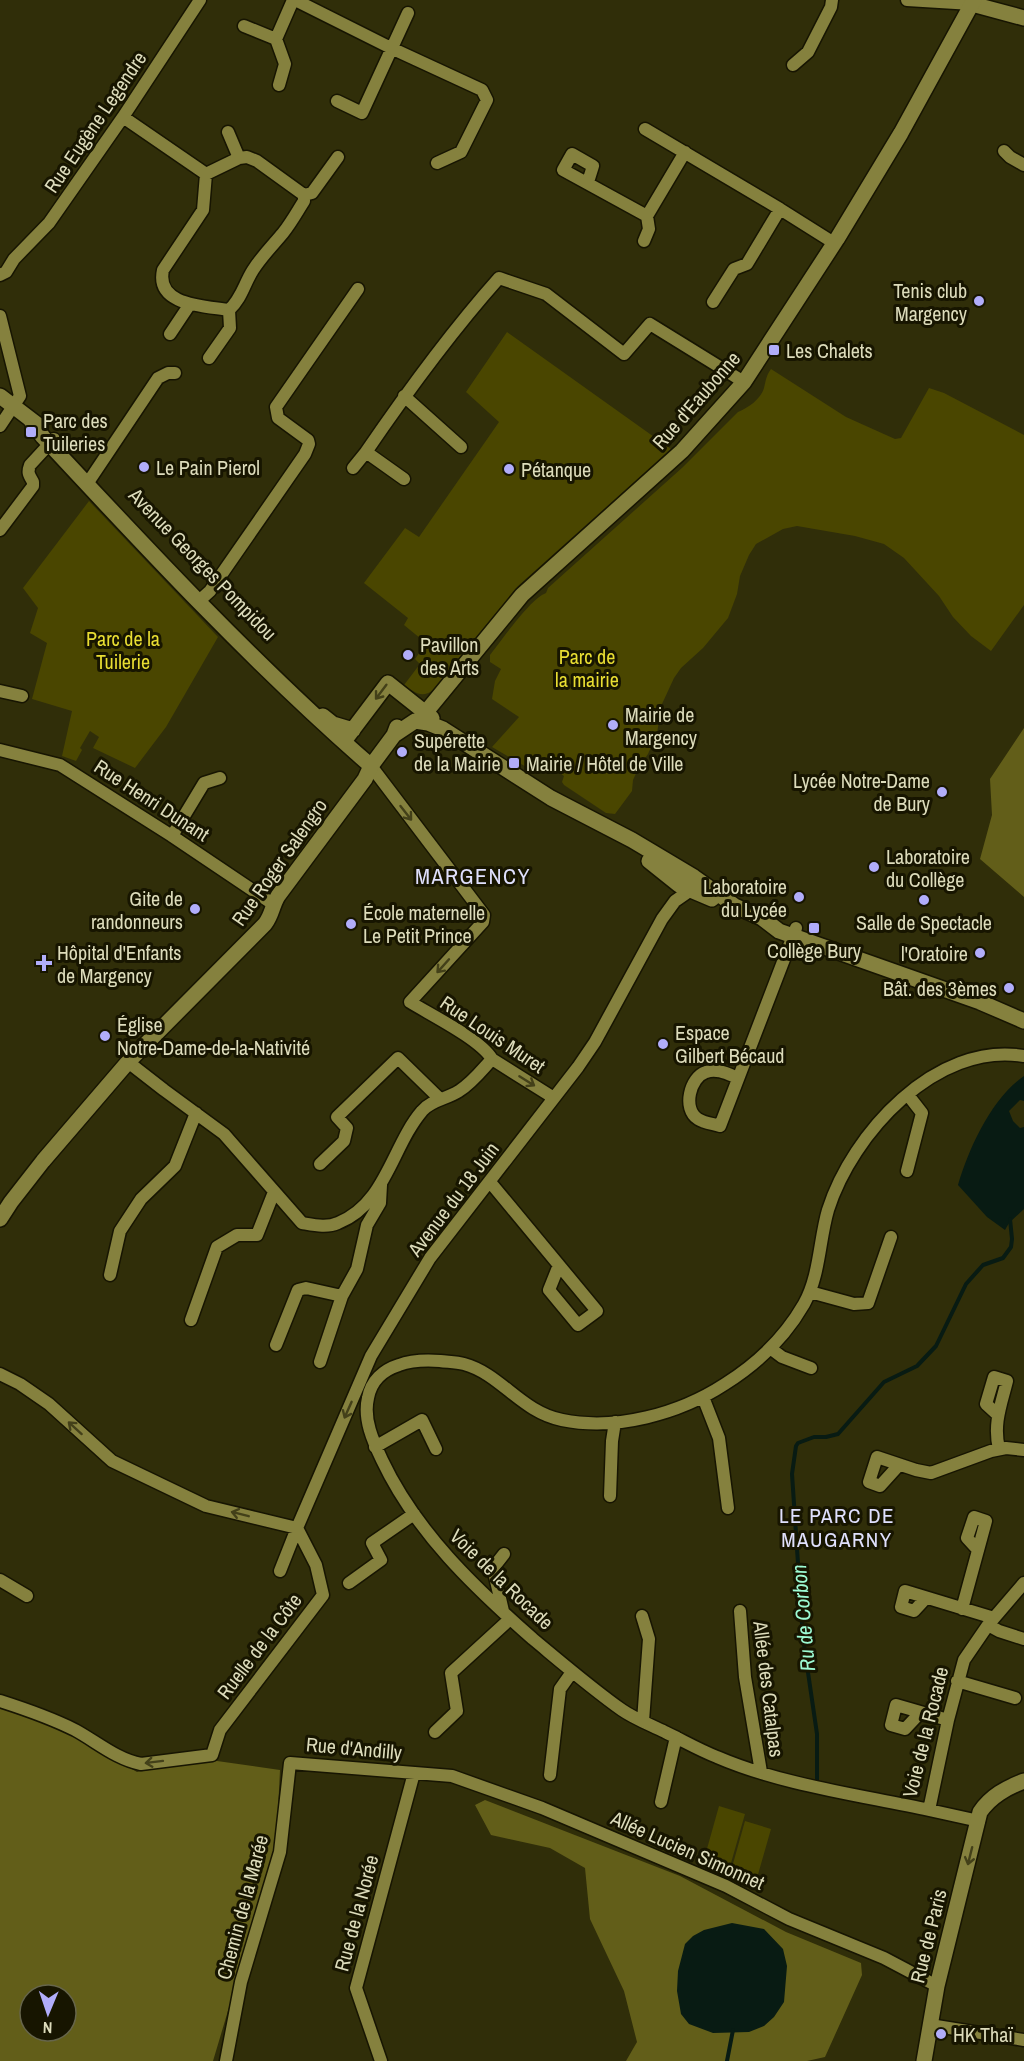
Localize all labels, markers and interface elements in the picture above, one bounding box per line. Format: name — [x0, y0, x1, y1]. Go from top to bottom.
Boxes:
street label: Rue Eugène Legendre — [38, 46, 152, 198]
place label: Tenis club Margency — [893, 277, 968, 327]
marker: Tenis club Margency — [972, 294, 986, 308]
place label: Les Chalets — [786, 337, 873, 364]
marker: Les Chalets — [767, 343, 781, 357]
street label: Rue d'Eaubonne — [646, 345, 746, 455]
place label: Parc des Tuileries — [43, 407, 108, 457]
marker: Parc des Tuileries — [24, 425, 38, 439]
place label: Le Pain Pierol — [156, 454, 260, 481]
place label: Pétanque — [521, 456, 591, 483]
marker: Le Pain Pierol — [137, 460, 151, 474]
marker: Pétanque — [502, 462, 516, 476]
street label: Avenue Georges Pompidou — [122, 481, 283, 646]
park label: Parc de la Tuilerie — [86, 625, 160, 675]
place label: Pavillon des Arts — [420, 631, 479, 681]
park label: Parc de la mairie — [555, 643, 619, 693]
marker: Pavillon des Arts — [401, 648, 415, 662]
one-way arrow — [375, 683, 388, 699]
place label: Mairie de Margency — [625, 701, 698, 751]
marker: Mairie de Margency — [606, 718, 620, 732]
place label: Supérette de la Mairie — [414, 727, 501, 777]
marker: Supérette de la Mairie — [395, 745, 409, 759]
place label: Mairie / Hôtel de Ville — [526, 750, 683, 777]
street label: Rue Henri Dunant — [89, 753, 215, 848]
marker: Mairie / Hôtel de Ville — [507, 756, 521, 770]
place label: Lycée Notre-Dame de Bury — [793, 767, 931, 817]
marker: Lycée Notre-Dame de Bury — [935, 785, 949, 799]
street label: Rue Roger Salengro — [225, 793, 333, 931]
one-way arrow — [399, 805, 412, 821]
place label: Laboratoire du Collège — [886, 843, 970, 893]
marker: Laboratoire du Collège — [867, 860, 881, 874]
district label: MARGENCY — [415, 861, 531, 891]
place label: Laboratoire du Lycée — [703, 873, 787, 923]
place label: Gite de randonneurs — [91, 885, 183, 935]
marker: Laboratoire du Lycée — [792, 890, 806, 904]
marker: Salle de Spectacle — [917, 893, 931, 907]
place label: École maternelle Le Petit Prince — [363, 899, 485, 949]
marker: Gite de randonneurs — [188, 902, 202, 916]
place label: Salle de Spectacle — [856, 909, 992, 936]
marker: École maternelle Le Petit Prince — [344, 917, 358, 931]
marker: Collège Bury — [807, 921, 821, 935]
place label: Collège Bury — [767, 937, 862, 964]
place label: Hôpital d'Enfants de Margency — [57, 939, 181, 989]
place label: l'Oratoire — [901, 940, 968, 967]
marker: l'Oratoire — [973, 946, 987, 960]
marker: Hôpital d'Enfants de Margency — [35, 954, 53, 972]
one-way arrow — [436, 958, 450, 973]
place label: Bât. des 3èmes — [883, 975, 997, 1002]
marker: Bât. des 3èmes — [1002, 981, 1016, 995]
street label: Rue Louis Muret — [435, 989, 551, 1079]
place label: Église Notre-Dame-de-la-Nativité — [117, 1011, 310, 1061]
place label: Espace Gilbert Bécaud — [675, 1019, 784, 1069]
marker: Église Notre-Dame-de-la-Nativité — [98, 1029, 112, 1043]
marker: Espace Gilbert Bécaud — [656, 1037, 670, 1051]
one-way arrow — [518, 1076, 535, 1088]
street label: Avenue du 18 Juin — [401, 1136, 505, 1262]
one-way arrow — [342, 1400, 353, 1418]
one-way arrow — [68, 1421, 83, 1435]
district label: LE PARC DE MAUGARNY — [779, 1501, 895, 1554]
one-way arrow — [231, 1507, 250, 1519]
street label: Voie de la Rocade — [444, 1523, 560, 1635]
water label: Ru de Corbon — [784, 1563, 822, 1673]
street label: Ruelle de la Côte — [210, 1588, 308, 1704]
street label: Allée des Catalpas — [747, 1618, 791, 1759]
street label: Voie de la Rocade — [896, 1664, 954, 1800]
street label: Rue d'Andilly — [305, 1730, 404, 1766]
one-way arrow — [145, 1757, 164, 1768]
street label: Allée Lucien Simonnet — [606, 1804, 769, 1896]
street label: Chemin de la Marée — [210, 1832, 274, 1982]
one-way arrow — [963, 1846, 975, 1865]
street label: Rue de la Norée — [328, 1852, 384, 1974]
street label: Rue de Paris — [903, 1886, 953, 1986]
north arrow — [18, 1983, 78, 2043]
text: N — [42, 2017, 53, 2039]
place label: HK Thaï — [953, 2021, 1013, 2048]
marker: HK Thaï — [934, 2027, 948, 2041]

